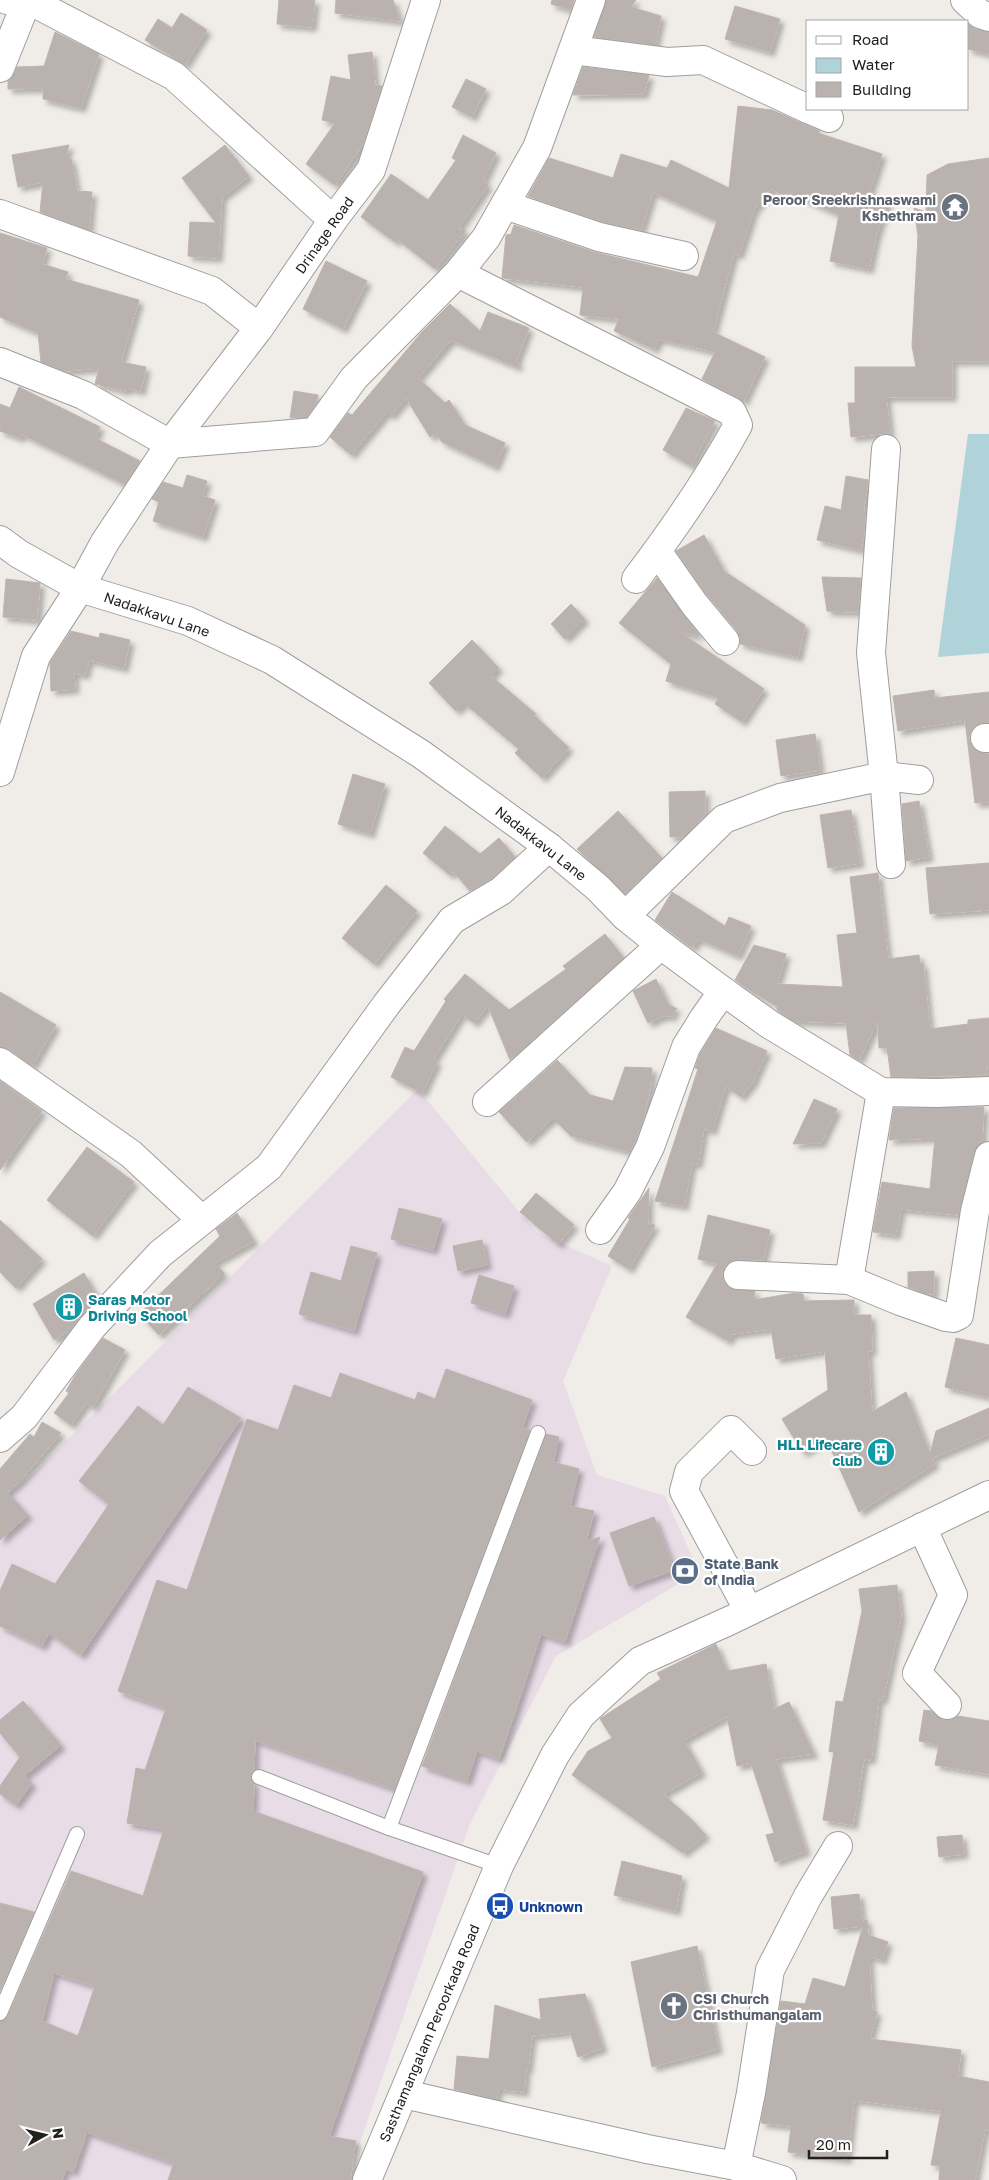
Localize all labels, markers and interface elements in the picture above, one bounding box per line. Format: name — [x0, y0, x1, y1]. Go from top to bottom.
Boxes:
legend — [806, 20, 969, 110]
text: Road — [852, 30, 889, 48]
text: Water — [852, 55, 895, 73]
text: Building — [852, 80, 912, 98]
place label: Peroor Sreekrishnaswami Kshethram — [763, 191, 936, 224]
temple icon: Peroor Sreekrishnaswami Kshethram — [940, 192, 970, 222]
street label: Drinage Road — [291, 193, 357, 277]
street label: Nadakkavu Lane — [102, 588, 212, 640]
street label: Nadakkavu Lane — [492, 802, 590, 884]
place label: Saras Motor Driving School — [88, 1291, 188, 1324]
building icon: Saras Motor Driving School — [54, 1292, 84, 1322]
place label: HLL Lifecare club — [777, 1436, 862, 1469]
building icon: HLL Lifecare club — [866, 1437, 896, 1467]
place label: State Bank of India — [704, 1555, 779, 1588]
bank icon: State Bank of India — [670, 1556, 700, 1586]
bus stop icon: Unknown — [485, 1891, 515, 1921]
place label: Unknown — [519, 1898, 583, 1915]
street label: Sasthamangalam Peroorkada Road — [375, 1922, 483, 2144]
place label: CSI Church Christhumangalam — [693, 1990, 822, 2023]
church icon: CSI Church Christhumangalam — [659, 1991, 689, 2021]
north arrow — [20, 2110, 70, 2160]
text: N — [49, 2127, 68, 2140]
scale bar — [809, 2128, 886, 2160]
text: 20 m — [816, 2135, 851, 2153]

